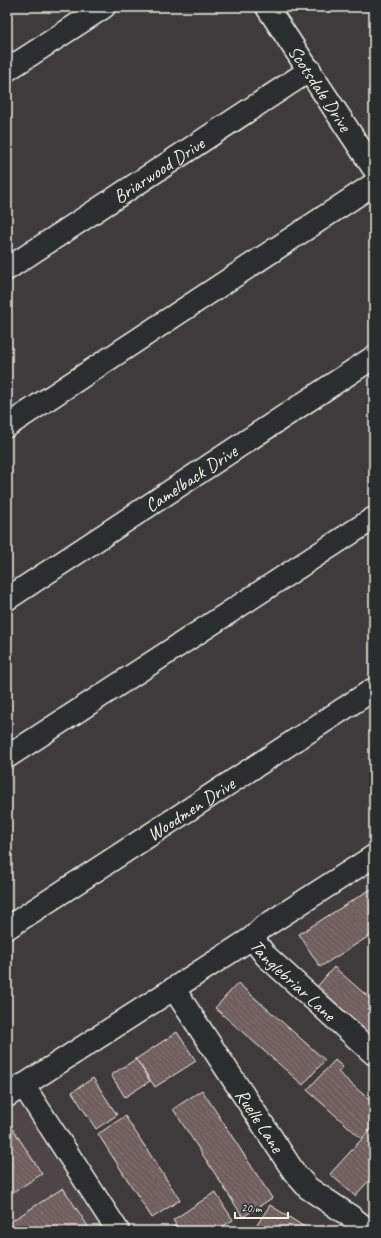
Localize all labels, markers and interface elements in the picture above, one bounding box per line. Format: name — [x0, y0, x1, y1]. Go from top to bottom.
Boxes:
street label: Scotsdale Drive — [283, 41, 358, 138]
street label: Briarwood Drive — [109, 131, 210, 209]
street label: Camelback Drive — [140, 439, 243, 518]
street label: Woodmen Drive — [143, 771, 241, 847]
street label: Tanglebriar Lane — [245, 935, 342, 1028]
street label: Ruelle Lane — [230, 1084, 290, 1159]
scale bar — [235, 1194, 288, 1220]
text: 20 m — [241, 1200, 263, 1216]

